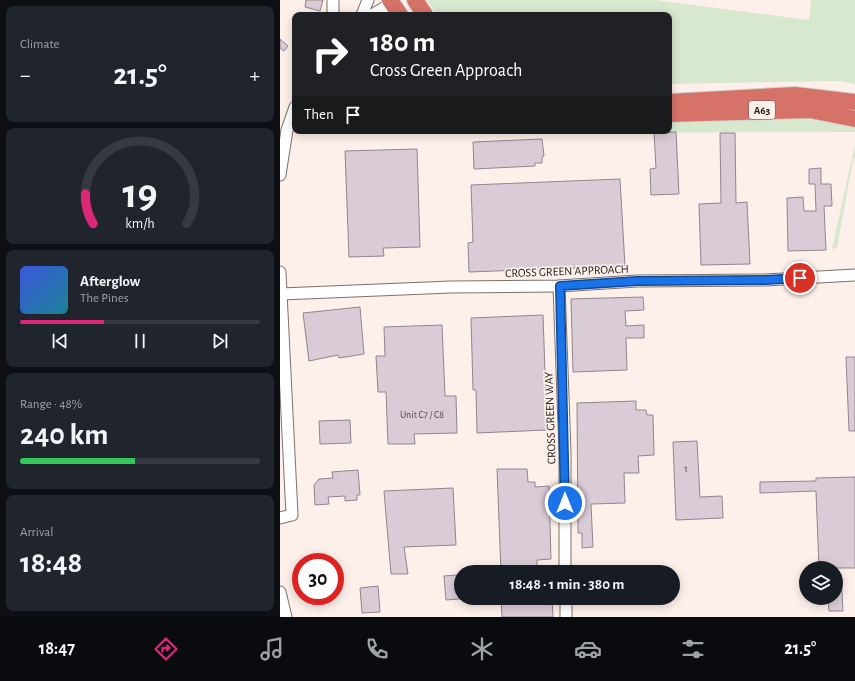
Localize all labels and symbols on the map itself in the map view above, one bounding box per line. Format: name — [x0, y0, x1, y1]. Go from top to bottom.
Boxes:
road number: A63 — [749, 101, 775, 119]
pin — [783, 261, 817, 295]
street label: CROSS GREEN APPROACH — [505, 263, 629, 279]
street label: CROSS GREEN WAY — [542, 371, 558, 464]
house number: Unit C7 / C8 — [400, 410, 444, 420]
house number: 1 — [684, 464, 688, 474]
position arrow — [544, 482, 586, 524]
speed limit sign: 30 — [292, 553, 344, 605]

